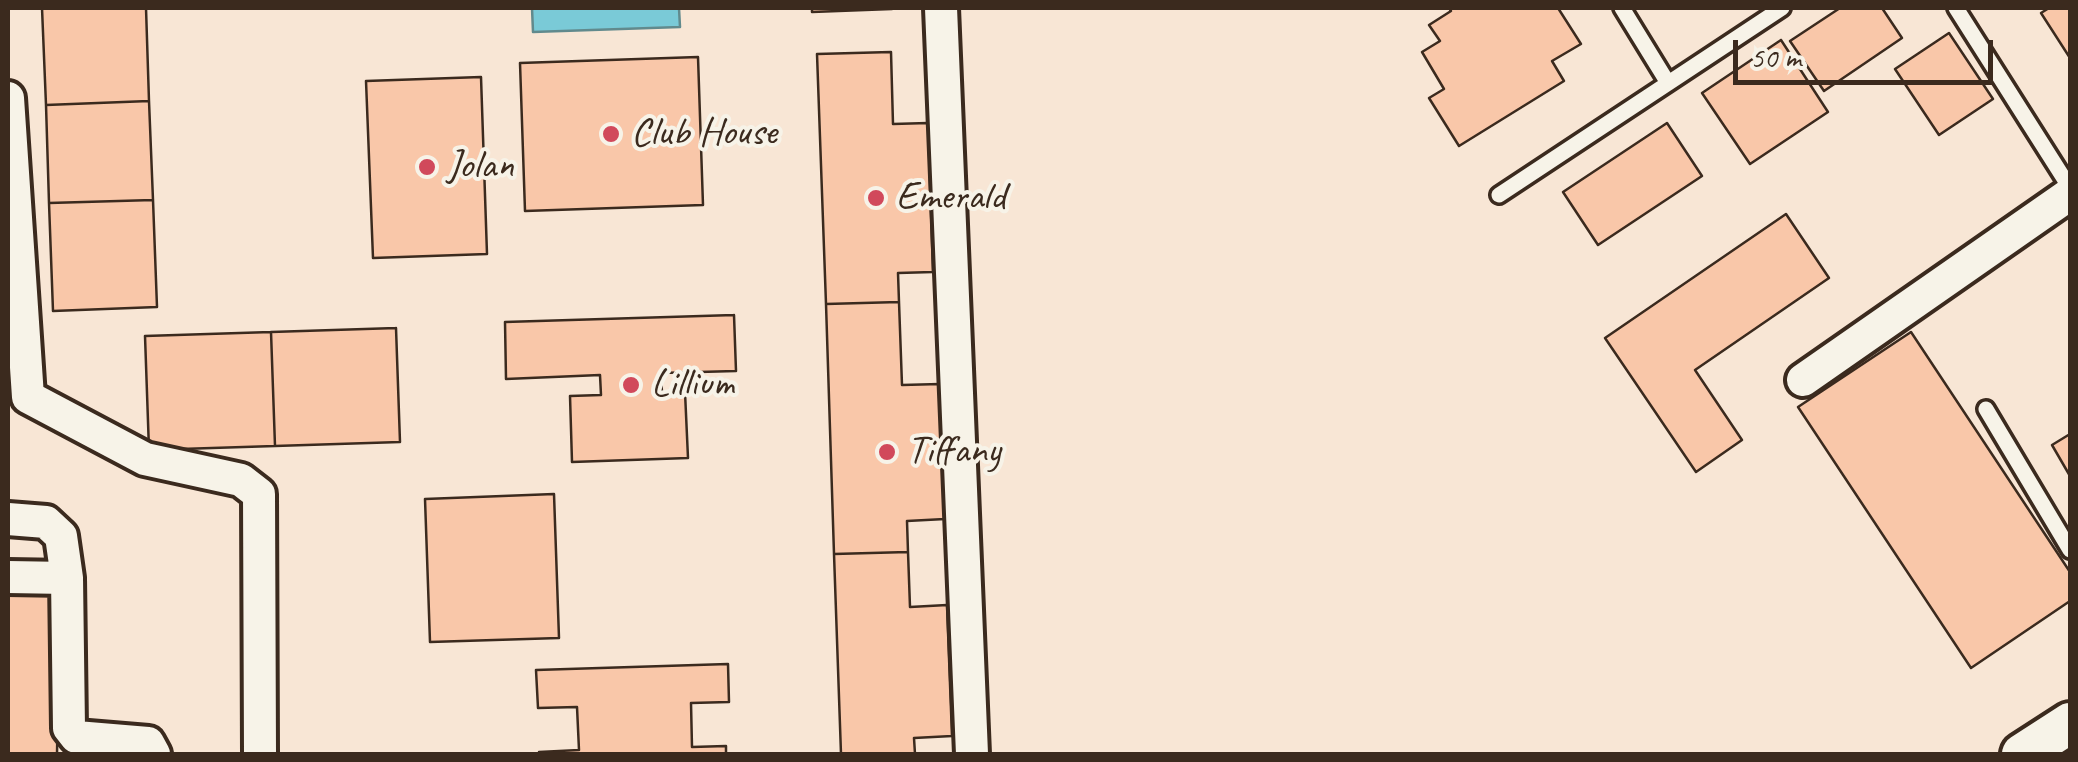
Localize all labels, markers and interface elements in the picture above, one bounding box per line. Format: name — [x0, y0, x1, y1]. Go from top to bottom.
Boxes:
scale bar — [1738, 20, 1998, 82]
text: 50 m — [1750, 38, 1801, 76]
place label: Club House — [631, 110, 777, 158]
marker: Club House — [600, 123, 622, 145]
place label: Jolan — [447, 143, 514, 191]
marker: Jolan — [416, 156, 438, 178]
place label: Emerald — [896, 174, 1005, 222]
marker: Emerald — [865, 187, 887, 209]
place label: Lillium — [651, 361, 734, 409]
marker: Lillium — [620, 374, 642, 396]
place label: Tiffany — [907, 428, 1000, 476]
marker: Tiffany — [876, 441, 898, 463]

